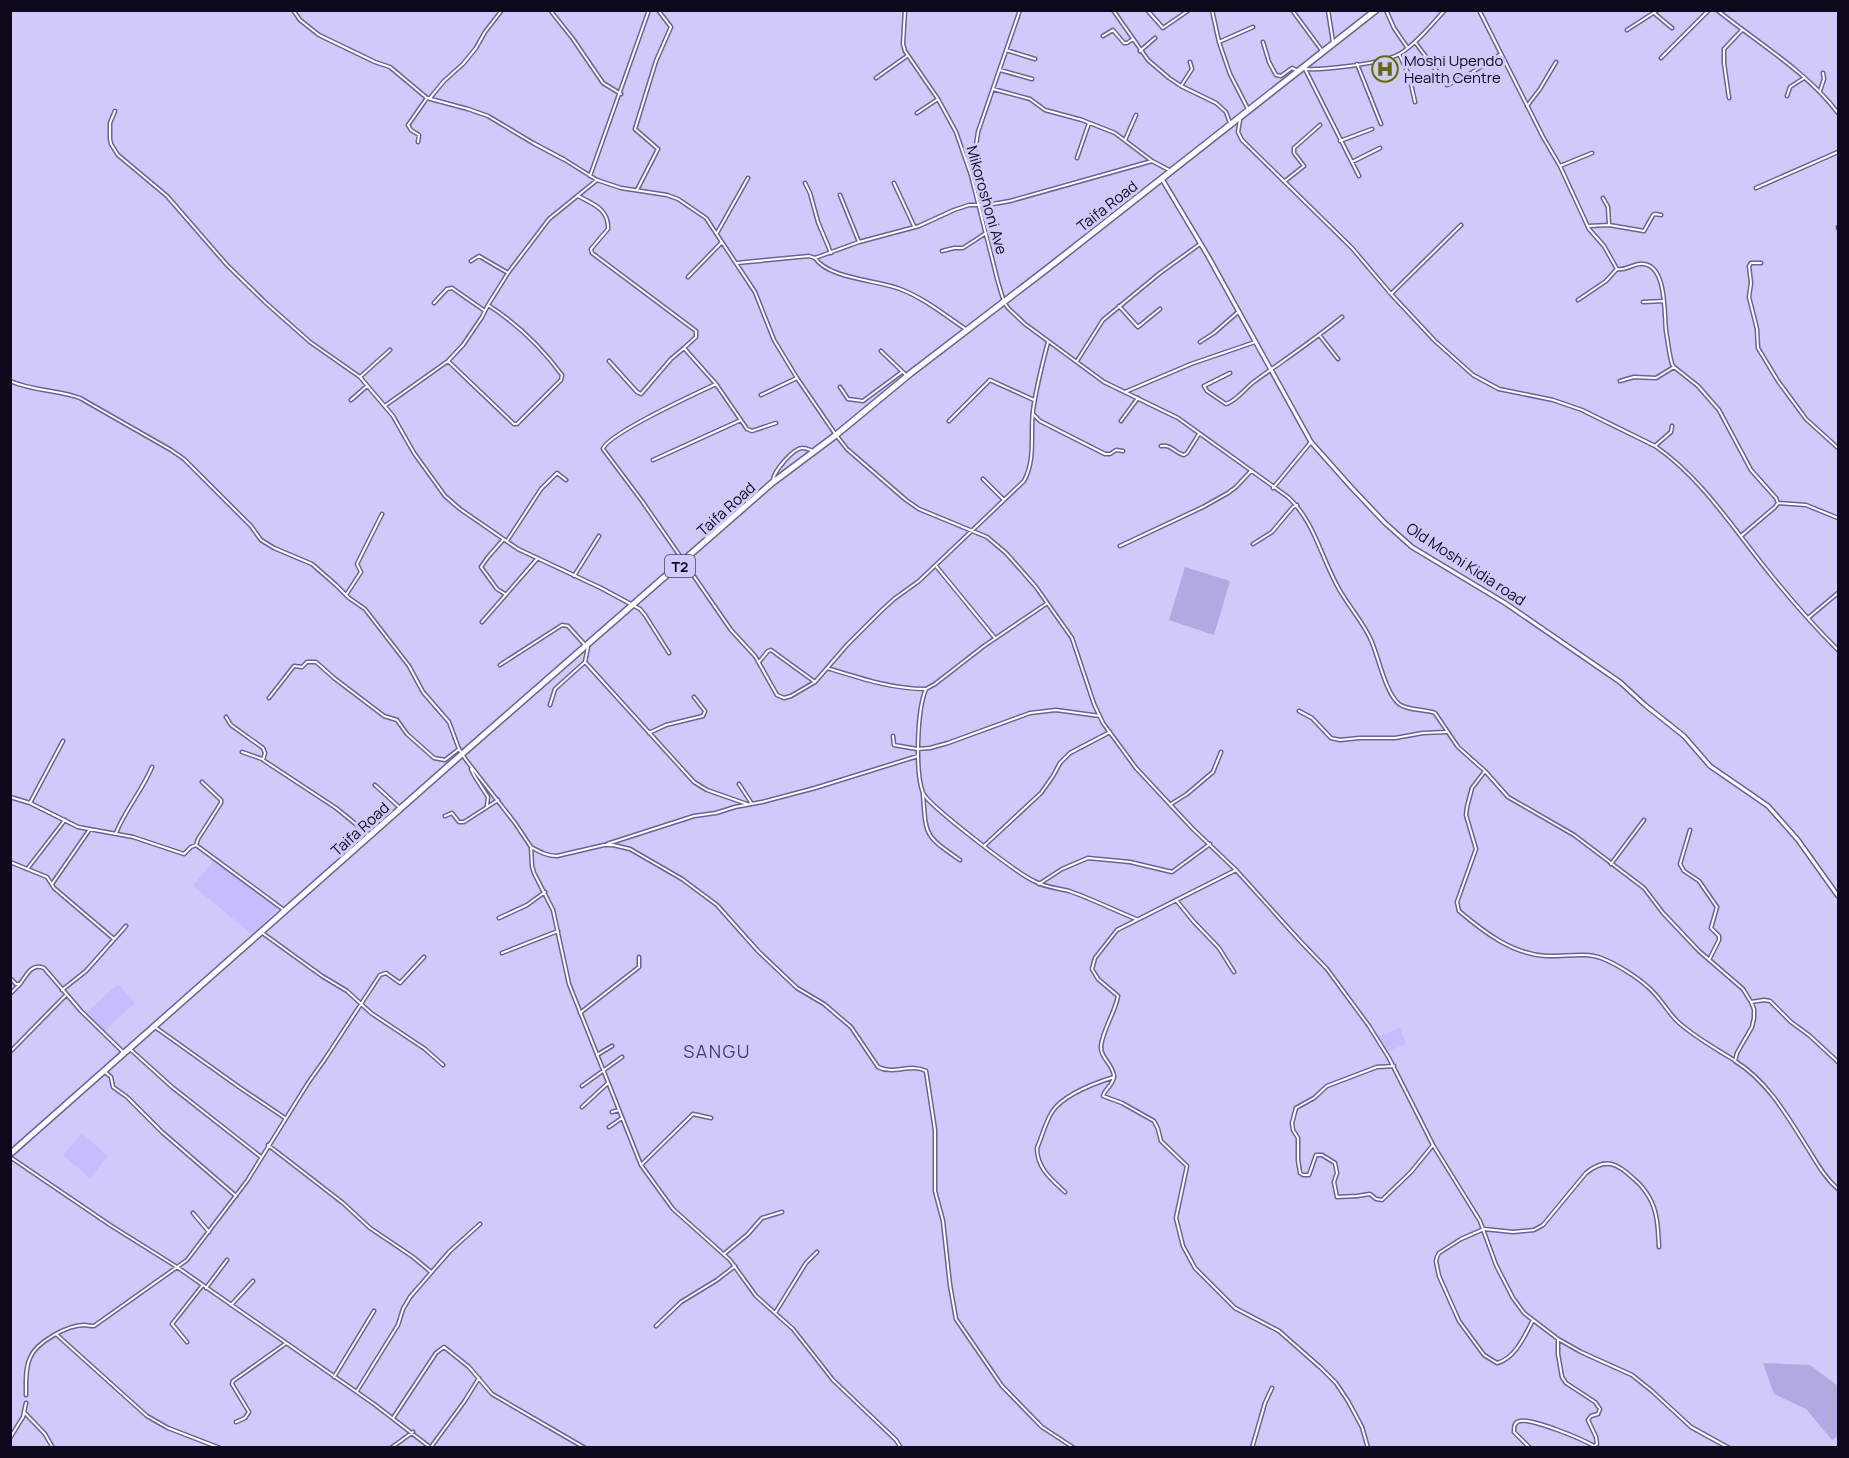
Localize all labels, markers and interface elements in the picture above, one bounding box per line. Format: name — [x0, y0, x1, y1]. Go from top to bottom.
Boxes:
place label: Moshi Upendo Health Centre — [1404, 50, 1503, 88]
hospital icon: Moshi Upendo Health Centre — [1370, 54, 1400, 84]
street label: Mikoroshoni Ave — [961, 143, 1013, 257]
street label: Taifa Road — [1072, 176, 1142, 236]
street label: Taifa Road — [692, 477, 760, 541]
street label: Old Moshi Kidia road — [1402, 517, 1530, 611]
road number: T2 — [665, 555, 695, 577]
street label: Taifa Road — [326, 797, 394, 861]
district label: SANGU — [683, 1039, 751, 1063]

